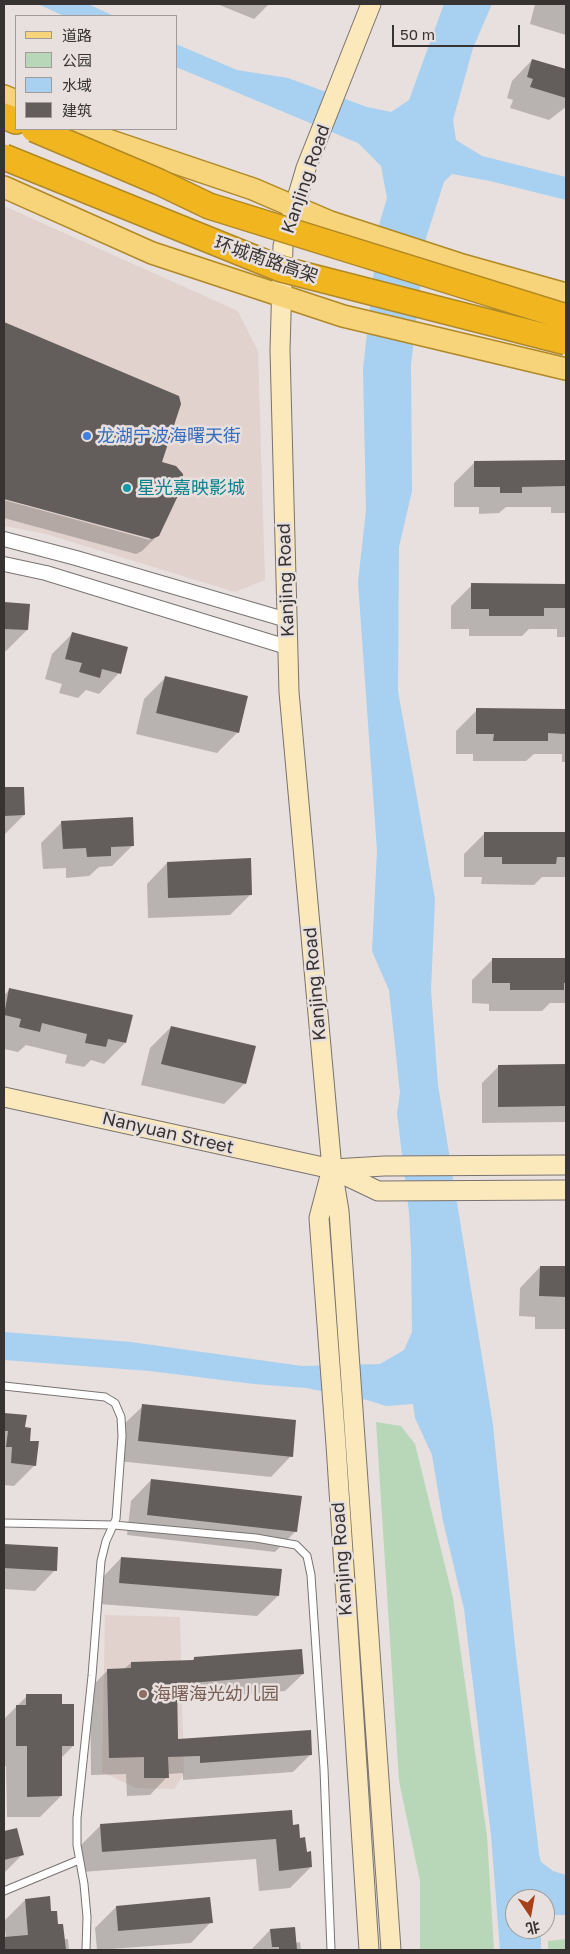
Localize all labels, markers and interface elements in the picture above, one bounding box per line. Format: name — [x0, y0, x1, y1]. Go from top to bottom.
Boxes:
legend — [15, 15, 178, 130]
scale bar — [395, 15, 522, 47]
text: 50 m — [400, 25, 435, 43]
text: 道路 — [62, 26, 92, 44]
text: 公园 — [62, 51, 92, 69]
text: 水域 — [62, 76, 92, 94]
text: 建筑 — [62, 101, 92, 119]
street label: Kanjing Road — [277, 122, 335, 236]
street label: 环城南路高架 — [211, 232, 321, 288]
place label: 龙湖宁波海曙天街 — [97, 425, 241, 447]
marker: 龙湖宁波海曙天街 — [81, 430, 93, 442]
place label: 星光嘉映影城 — [137, 477, 245, 499]
marker: 星光嘉映影城 — [121, 482, 133, 494]
street label: Kanjing Road — [273, 523, 299, 637]
street label: Kanjing Road — [299, 926, 331, 1042]
street label: Nanyuan Street — [100, 1107, 236, 1159]
street label: Kanjing Road — [327, 1501, 357, 1617]
place label: 海曙海光幼儿园 — [153, 1683, 279, 1705]
marker: 海曙海光幼儿园 — [137, 1688, 149, 1700]
north arrow — [505, 1889, 555, 1939]
text: 北 — [524, 1918, 542, 1938]

